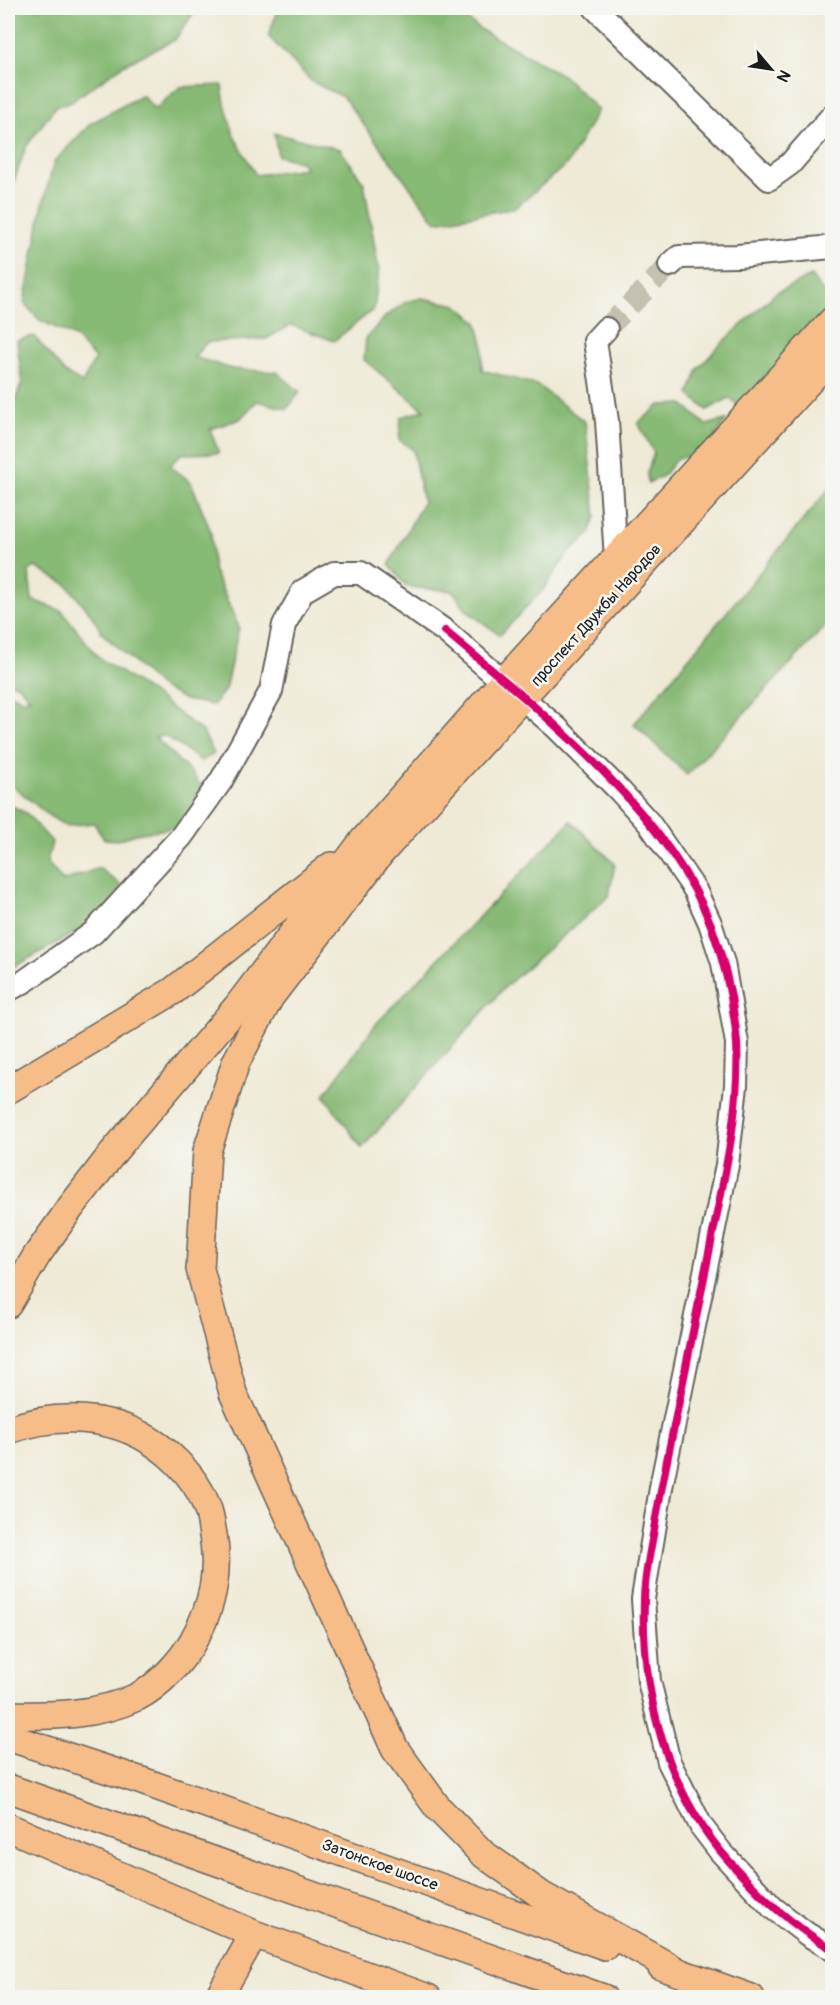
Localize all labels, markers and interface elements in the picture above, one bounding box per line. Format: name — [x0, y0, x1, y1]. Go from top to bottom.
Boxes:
north arrow — [741, 39, 801, 99]
text: N — [772, 66, 795, 86]
street label: проспект Дружбы Народов — [527, 540, 665, 690]
street label: Затонское шоссе — [319, 1835, 441, 1895]

